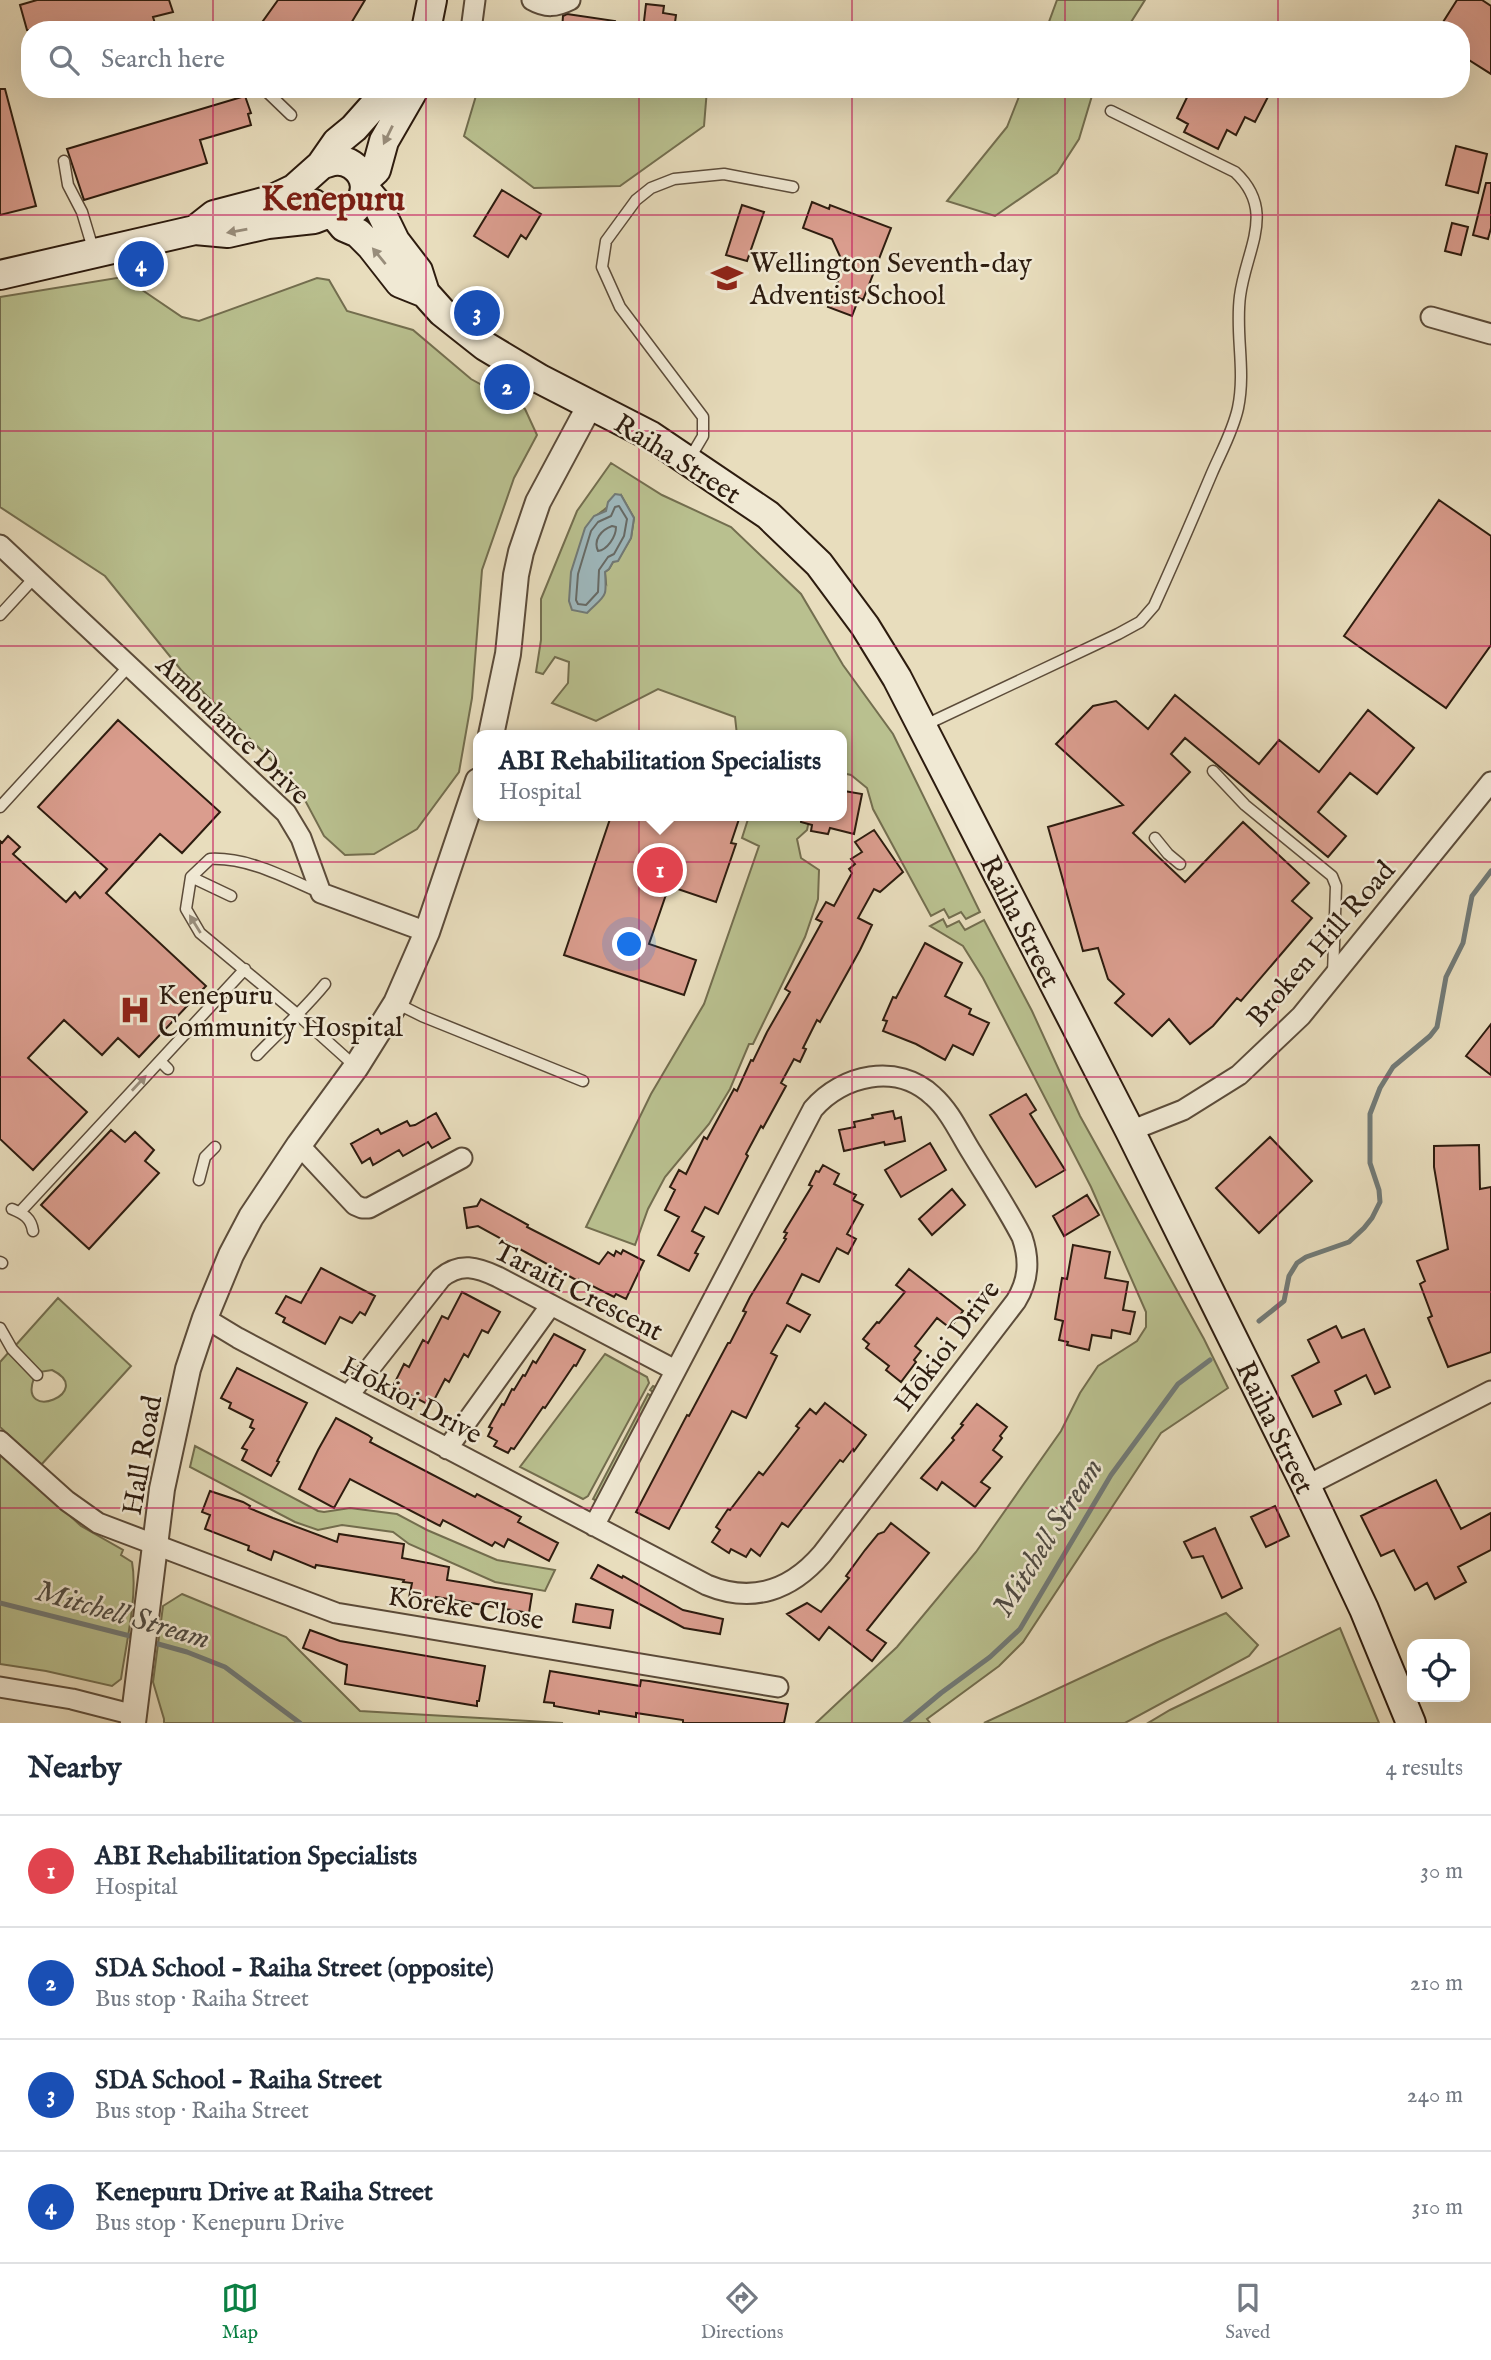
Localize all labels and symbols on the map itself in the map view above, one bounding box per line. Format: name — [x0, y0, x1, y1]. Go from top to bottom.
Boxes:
one-way arrow — [382, 125, 394, 145]
district label: Kenepuru — [261, 178, 406, 223]
one-way arrow — [226, 225, 248, 236]
pin: 4 — [118, 238, 164, 290]
one-way arrow — [372, 247, 386, 265]
place label: Wellington Seventh-day Adventist School — [749, 247, 1032, 314]
school or university icon: Wellington Seventh-day Adventist School — [710, 261, 744, 295]
pin: 3 — [454, 287, 500, 339]
pin: 2 — [484, 361, 530, 413]
street label: Raiha Street — [607, 407, 747, 513]
street label: Ambulance Drive — [147, 648, 317, 813]
pin: 1 — [637, 844, 683, 896]
street label: Raiha Street — [971, 850, 1067, 994]
street label: Broken Hill Road — [1240, 854, 1404, 1035]
one-way arrow — [188, 914, 201, 933]
your location — [612, 927, 646, 961]
place label: Kenepuru Community Hospital — [158, 979, 403, 1046]
hospital icon: Kenepuru Community Hospital — [118, 993, 152, 1027]
one-way arrow — [131, 1075, 147, 1092]
street label: Taraiti Crescent — [487, 1235, 669, 1350]
street label: Hōkioi Drive — [887, 1274, 1009, 1419]
street label: Hōkioi Drive — [334, 1349, 488, 1453]
street label: Raiha Street — [1227, 1356, 1321, 1501]
street label: Hall Road — [116, 1393, 171, 1518]
water label: Mitchell Stream — [985, 1452, 1112, 1624]
water label: Mitchell Stream — [31, 1573, 214, 1659]
street label: Kōreke Close — [385, 1580, 546, 1639]

